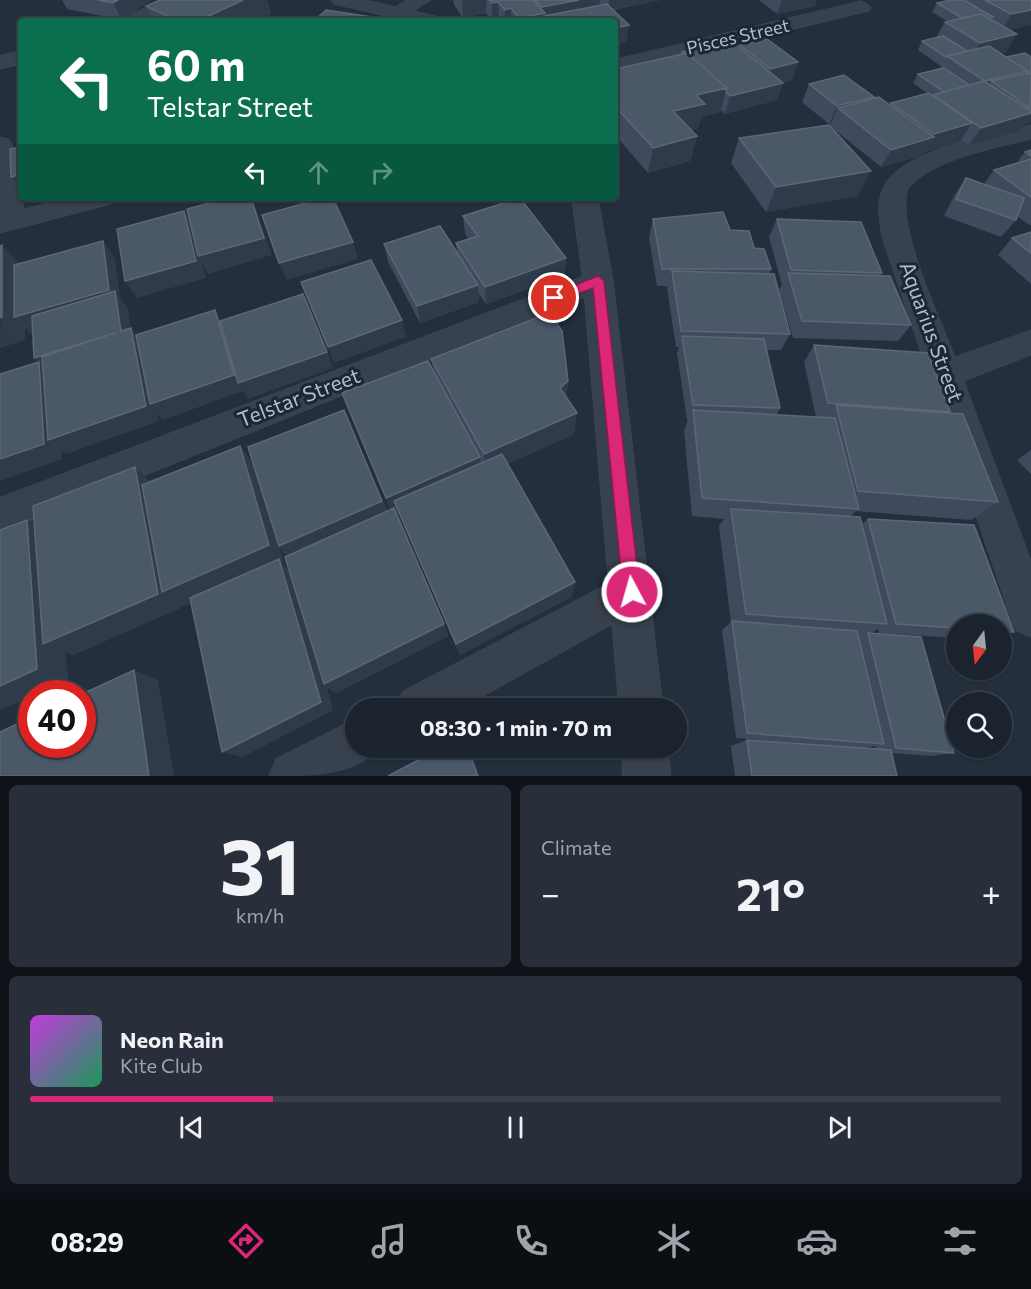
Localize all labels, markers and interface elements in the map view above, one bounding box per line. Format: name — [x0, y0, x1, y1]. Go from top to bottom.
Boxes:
street label: Pisces Street — [684, 13, 791, 59]
text: 60 m — [147, 38, 246, 90]
icon: left — [48, 42, 126, 120]
text: Telstar Street — [147, 90, 313, 123]
icon: left — [239, 156, 272, 189]
icon: ahead — [302, 156, 335, 189]
icon: right — [365, 156, 398, 189]
street label: Aquarius Street — [895, 258, 969, 405]
pin — [528, 272, 579, 323]
icon: arrive — [537, 281, 570, 314]
street label: Telstar Street — [234, 362, 363, 431]
position arrow — [600, 560, 664, 624]
north arrow — [946, 614, 1012, 680]
map controls — [946, 614, 1012, 758]
speed limit sign: 40 — [18, 680, 96, 758]
button: search — [946, 692, 1012, 758]
text: 08:30 · 1 min · 70 m — [420, 714, 612, 741]
text: 31 — [220, 816, 300, 911]
text: Climate — [541, 835, 611, 859]
text: 21° — [736, 865, 805, 920]
text: − — [541, 872, 560, 913]
text: + — [982, 872, 1001, 913]
text: km/h — [236, 903, 284, 927]
text: Neon Rain — [120, 1026, 224, 1053]
text: Kite Club — [120, 1053, 203, 1077]
icon: previous — [175, 1111, 208, 1144]
icon: pause — [499, 1111, 532, 1144]
icon: next — [823, 1111, 856, 1144]
icon: directions — [225, 1220, 267, 1262]
icon: music — [368, 1220, 410, 1262]
icon: phone — [510, 1220, 552, 1262]
icon: climate — [653, 1220, 695, 1262]
icon: car — [796, 1220, 838, 1262]
icon: filters — [939, 1220, 981, 1262]
text: 08:29 — [50, 1225, 124, 1258]

